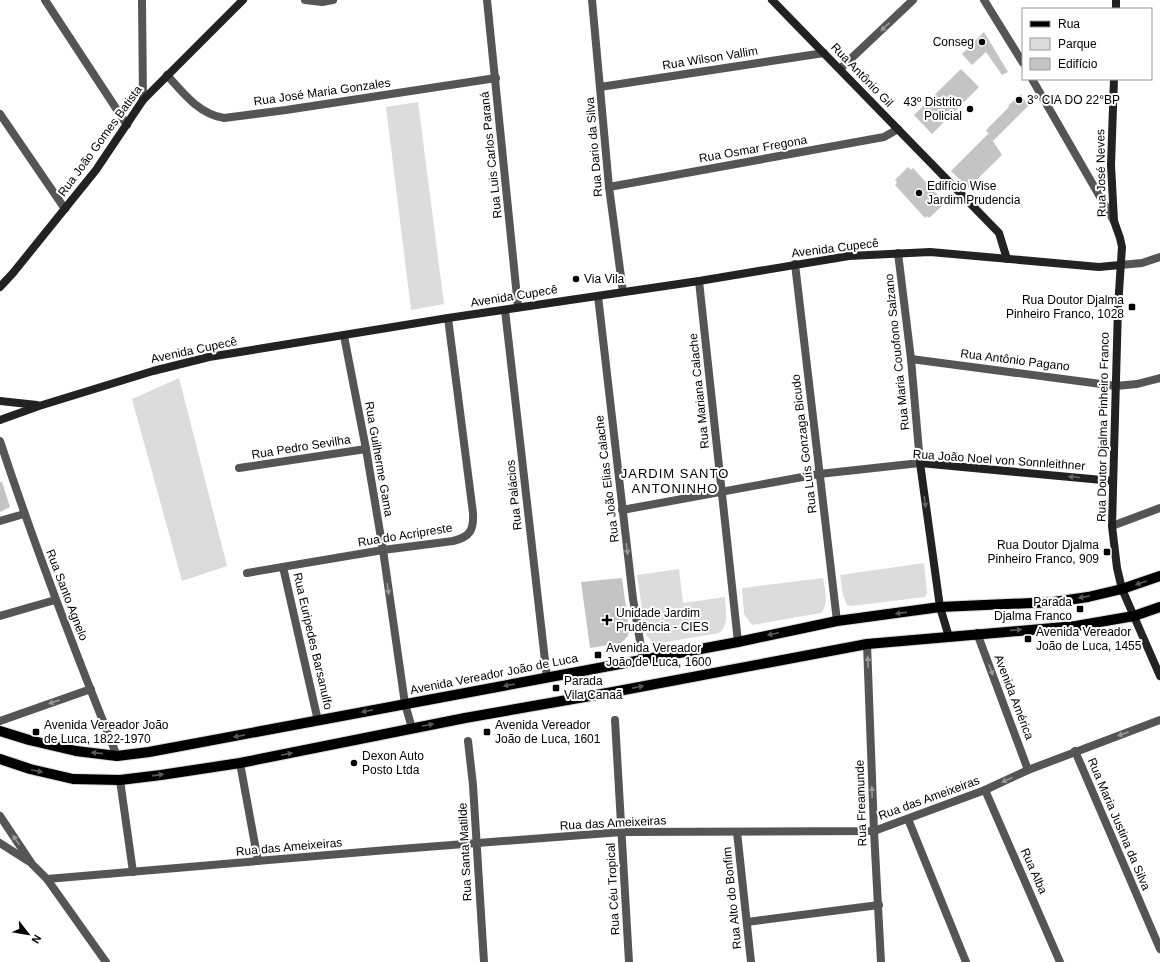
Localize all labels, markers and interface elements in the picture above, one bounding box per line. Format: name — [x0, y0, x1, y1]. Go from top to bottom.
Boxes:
legend — [1022, 8, 1152, 80]
text: Rua — [1058, 17, 1080, 31]
one-way arrow — [880, 22, 890, 32]
place label: Conseg — [933, 35, 974, 49]
marker: Conseg — [977, 37, 987, 47]
text: Parque — [1058, 37, 1097, 51]
street label: Rua Antônio Gil — [828, 40, 896, 110]
street label: Rua Wilson Vallim — [661, 44, 759, 72]
text: Edifício — [1058, 57, 1098, 71]
street label: Rua José Maria Gonzales — [253, 75, 391, 109]
street label: Rua João Gomes Batista — [55, 83, 145, 199]
street label: Rua Luis Carlos Paraná — [477, 91, 505, 219]
place label: 3° CIA DO 22°BP — [1027, 93, 1120, 107]
place label: 43º Distrito Policial — [904, 95, 962, 123]
marker: 3° CIA DO 22°BP — [1014, 95, 1024, 105]
street label: Rua Dario da Silva — [583, 96, 605, 197]
marker: 43º Distrito Policial — [965, 104, 975, 114]
street label: Rua José Neves — [1093, 129, 1109, 217]
street label: Rua Osmar Fregona — [698, 133, 808, 165]
place label: Edifício Wise Jardim Prudencia — [927, 179, 1021, 207]
marker: Edifício Wise Jardim Prudencia — [914, 188, 924, 198]
street label: Avenida Cupecê — [791, 236, 880, 260]
place label: Via Vila — [584, 272, 625, 286]
street label: Rua Maria Couofono Salzano — [882, 273, 912, 431]
marker: Via Vila — [571, 274, 581, 284]
street label: Avenida Cupecê — [470, 282, 559, 310]
place label: Rua Doutor Djalma Pinheiro Franco, 1028 — [1006, 293, 1124, 321]
marker: Rua Doutor Djalma Pinheiro Franco, 1028 — [1127, 302, 1137, 312]
street label: Rua Mariana Calache — [686, 332, 712, 449]
street label: Rua Doutor Djalma Pinheiro Franco — [1094, 332, 1112, 522]
street label: Avenida Cupecê — [150, 334, 239, 366]
street label: Rua Antônio Pagano — [960, 346, 1071, 374]
street label: Rua Luís Gonzaga Bicudo — [788, 373, 819, 514]
street label: Rua Guilherme Gama — [362, 400, 396, 518]
street label: Rua João Elias Calache — [592, 414, 622, 543]
street label: Rua Pedro Sevilha — [250, 432, 352, 462]
street label: Rua João Noel von Sonnleithner — [912, 447, 1086, 473]
street label: Rua Palácios — [503, 459, 525, 531]
district label: JARDIM SANTO ANTONINHO — [621, 466, 729, 496]
one-way arrow — [1068, 474, 1080, 481]
one-way arrow — [922, 496, 928, 508]
street label: Rua do Acripreste — [357, 521, 454, 549]
place label: Rua Doutor Djalma Pinheiro Franco, 909 — [988, 538, 1099, 566]
one-way arrow — [624, 542, 630, 555]
street label: Rua Santo Agnelo — [43, 547, 91, 643]
marker: Rua Doutor Djalma Pinheiro Franco, 909 — [1102, 547, 1112, 557]
street label: Rua Euripedes Barsanulfo — [290, 571, 336, 711]
one-way arrow — [1135, 580, 1147, 586]
one-way arrow — [385, 583, 391, 595]
one-way arrow — [1078, 594, 1090, 600]
place label: Parada Djalma Franco — [994, 595, 1072, 623]
marker: Parada Djalma Franco — [1075, 604, 1085, 614]
place label: Unidade Jardim Prudência - CIES — [616, 606, 709, 634]
one-way arrow — [895, 610, 907, 616]
marker: Unidade Jardim Prudência - CIES — [601, 614, 613, 626]
place label: Avenida Vereador João de Luca, 1455 — [1036, 625, 1142, 653]
one-way arrow — [1010, 627, 1022, 634]
one-way arrow — [767, 632, 779, 638]
marker: Avenida Vereador João de Luca, 1455 — [1023, 634, 1033, 644]
place label: Avenida Vereador João de Luca, 1600 — [606, 641, 712, 669]
marker: Avenida Vereador João de Luca, 1600 — [593, 650, 603, 660]
street label: Avenida Vereador João de Luca — [409, 651, 579, 697]
street label: Avenida América — [991, 653, 1037, 742]
one-way arrow — [864, 656, 871, 668]
one-way arrow — [988, 665, 994, 677]
place label: Parada Vila Canaã — [564, 674, 623, 702]
one-way arrow — [503, 682, 515, 688]
marker: Parada Vila Canaã — [551, 683, 561, 693]
one-way arrow — [632, 683, 644, 689]
one-way arrow — [47, 700, 59, 706]
one-way arrow — [361, 709, 373, 715]
place label: Avenida Vereador João de Luca, 1822-1970 — [44, 718, 169, 746]
place label: Avenida Vereador João de Luca, 1601 — [495, 718, 601, 746]
one-way arrow — [422, 722, 434, 728]
marker: Avenida Vereador João de Luca, 1822-1970 — [31, 727, 41, 737]
marker: Avenida Vereador João de Luca, 1601 — [482, 727, 492, 737]
one-way arrow — [1117, 731, 1129, 737]
one-way arrow — [233, 733, 245, 739]
place label: Dexon Auto Posto Ltda — [362, 749, 424, 777]
one-way arrow — [91, 750, 103, 757]
one-way arrow — [280, 750, 293, 756]
street label: Rua Maria Justina da Silva — [1085, 756, 1153, 893]
marker: Dexon Auto Posto Ltda — [349, 758, 359, 768]
street label: Rua Freamunde — [852, 759, 870, 847]
one-way arrow — [31, 768, 43, 774]
one-way arrow — [152, 772, 164, 778]
street label: Rua das Ameixeiras — [876, 773, 982, 823]
one-way arrow — [1001, 777, 1012, 783]
one-way arrow — [869, 786, 876, 798]
street label: Rua Santa Matilde — [455, 802, 475, 902]
street label: Rua das Ameixeiras — [559, 813, 667, 833]
one-way arrow — [13, 834, 20, 846]
street label: Rua das Ameixeiras — [235, 835, 343, 859]
street label: Rua Céu Tropical — [604, 842, 622, 936]
street label: Rua Alto do Bonfim — [720, 846, 744, 950]
street label: Rua Alba — [1018, 846, 1050, 896]
north arrow — [8, 914, 48, 954]
text: N — [29, 933, 44, 946]

